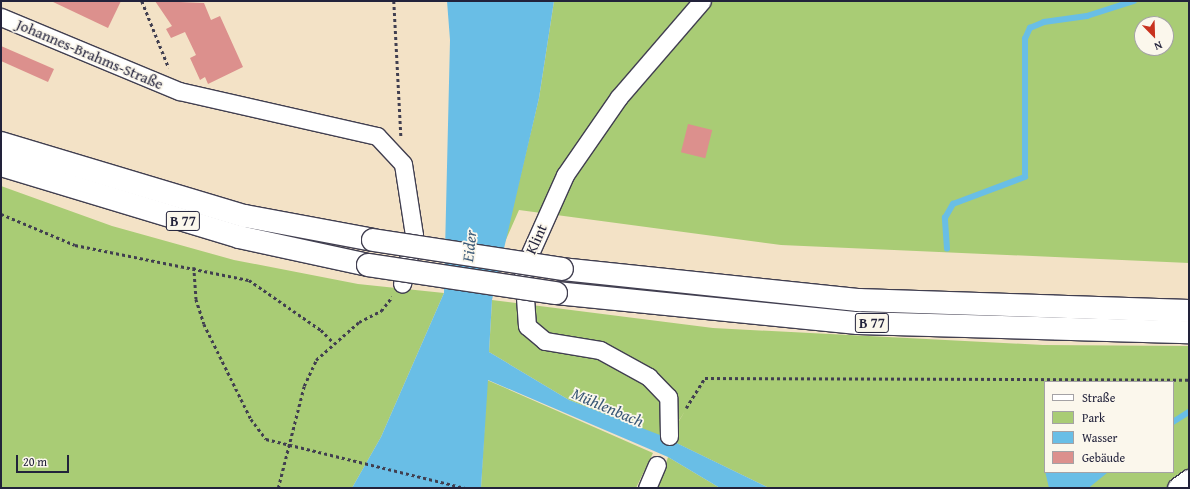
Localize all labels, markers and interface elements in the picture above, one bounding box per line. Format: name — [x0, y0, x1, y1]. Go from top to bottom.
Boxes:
street label: Johannes-Brahms-Straße — [14, 15, 166, 93]
north arrow — [1134, 16, 1174, 56]
text: N — [1152, 37, 1165, 55]
road number: B 77 — [165, 209, 201, 233]
street label: Klint — [521, 221, 551, 257]
water label: Eider — [458, 229, 480, 263]
road number: B 77 — [854, 311, 890, 335]
legend — [1044, 381, 1174, 473]
water label: Mühlenbach — [569, 383, 647, 431]
text: Straße — [1082, 389, 1115, 406]
text: Park — [1082, 409, 1105, 426]
text: Wasser — [1082, 429, 1118, 446]
scale bar — [18, 447, 71, 473]
text: Gebäude — [1082, 449, 1125, 466]
text: 20 m — [23, 453, 47, 470]

